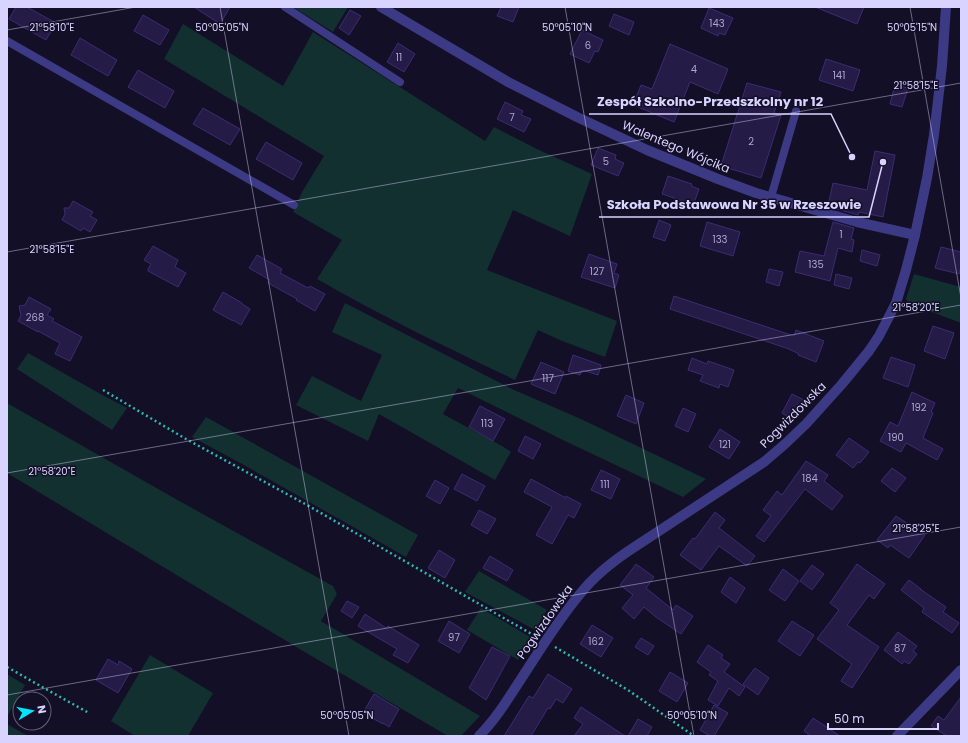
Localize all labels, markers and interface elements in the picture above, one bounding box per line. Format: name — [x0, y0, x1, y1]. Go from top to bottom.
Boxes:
house number: 143 — [709, 16, 725, 31]
text: 21°58'10"E — [30, 20, 74, 35]
text: 50°05'05"N — [195, 20, 249, 35]
text: 50°05'10"N — [542, 20, 592, 35]
text: 50°05'15"N — [887, 20, 937, 35]
house number: 6 — [585, 38, 591, 53]
house number: 11 — [396, 50, 402, 65]
house number: 4 — [691, 62, 697, 77]
house number: 141 — [833, 68, 845, 83]
text: 21°58'15"E — [894, 78, 938, 93]
callout: Zespół Szkolno-Przedszkolny nr 12 — [589, 89, 831, 114]
text: Zespół Szkolno-Przedszkolny nr 12 — [597, 92, 824, 111]
house number: 7 — [509, 110, 515, 125]
street label: Walentego Wójcika — [620, 116, 733, 177]
house number: 2 — [748, 134, 754, 149]
house number: 5 — [603, 154, 609, 169]
callout: Szkoła Podstawowa Nr 35 w Rzeszowie — [599, 192, 869, 217]
text: Szkoła Podstawowa Nr 35 w Rzeszowie — [607, 195, 861, 214]
house number: 1 — [839, 227, 843, 242]
house number: 133 — [713, 232, 728, 247]
text: 21°58'15"E — [30, 242, 74, 257]
house number: 135 — [808, 257, 824, 272]
house number: 127 — [590, 264, 605, 279]
text: 21°58'20"E — [892, 300, 940, 315]
house number: 268 — [26, 310, 44, 325]
house number: 117 — [542, 371, 554, 386]
street label: Pogwizdowska — [756, 378, 829, 451]
house number: 192 — [911, 400, 927, 415]
house number: 113 — [481, 416, 493, 431]
house number: 190 — [888, 430, 904, 445]
house number: 121 — [719, 437, 731, 452]
text: 21°58'20"E — [28, 464, 76, 479]
house number: 184 — [802, 471, 818, 486]
house number: 111 — [600, 477, 610, 492]
text: 21°58'25"E — [892, 521, 940, 536]
street label: Pogwizdowska — [513, 581, 577, 662]
house number: 97 — [448, 630, 460, 645]
house number: 162 — [588, 634, 604, 649]
house number: 87 — [894, 641, 906, 656]
north arrow — [12, 691, 52, 731]
text: N — [33, 704, 50, 715]
scale bar — [828, 705, 938, 731]
text: 50°05'05"N — [320, 708, 374, 723]
text: 50°05'10"N — [667, 708, 717, 723]
text: 50 m — [834, 710, 865, 727]

